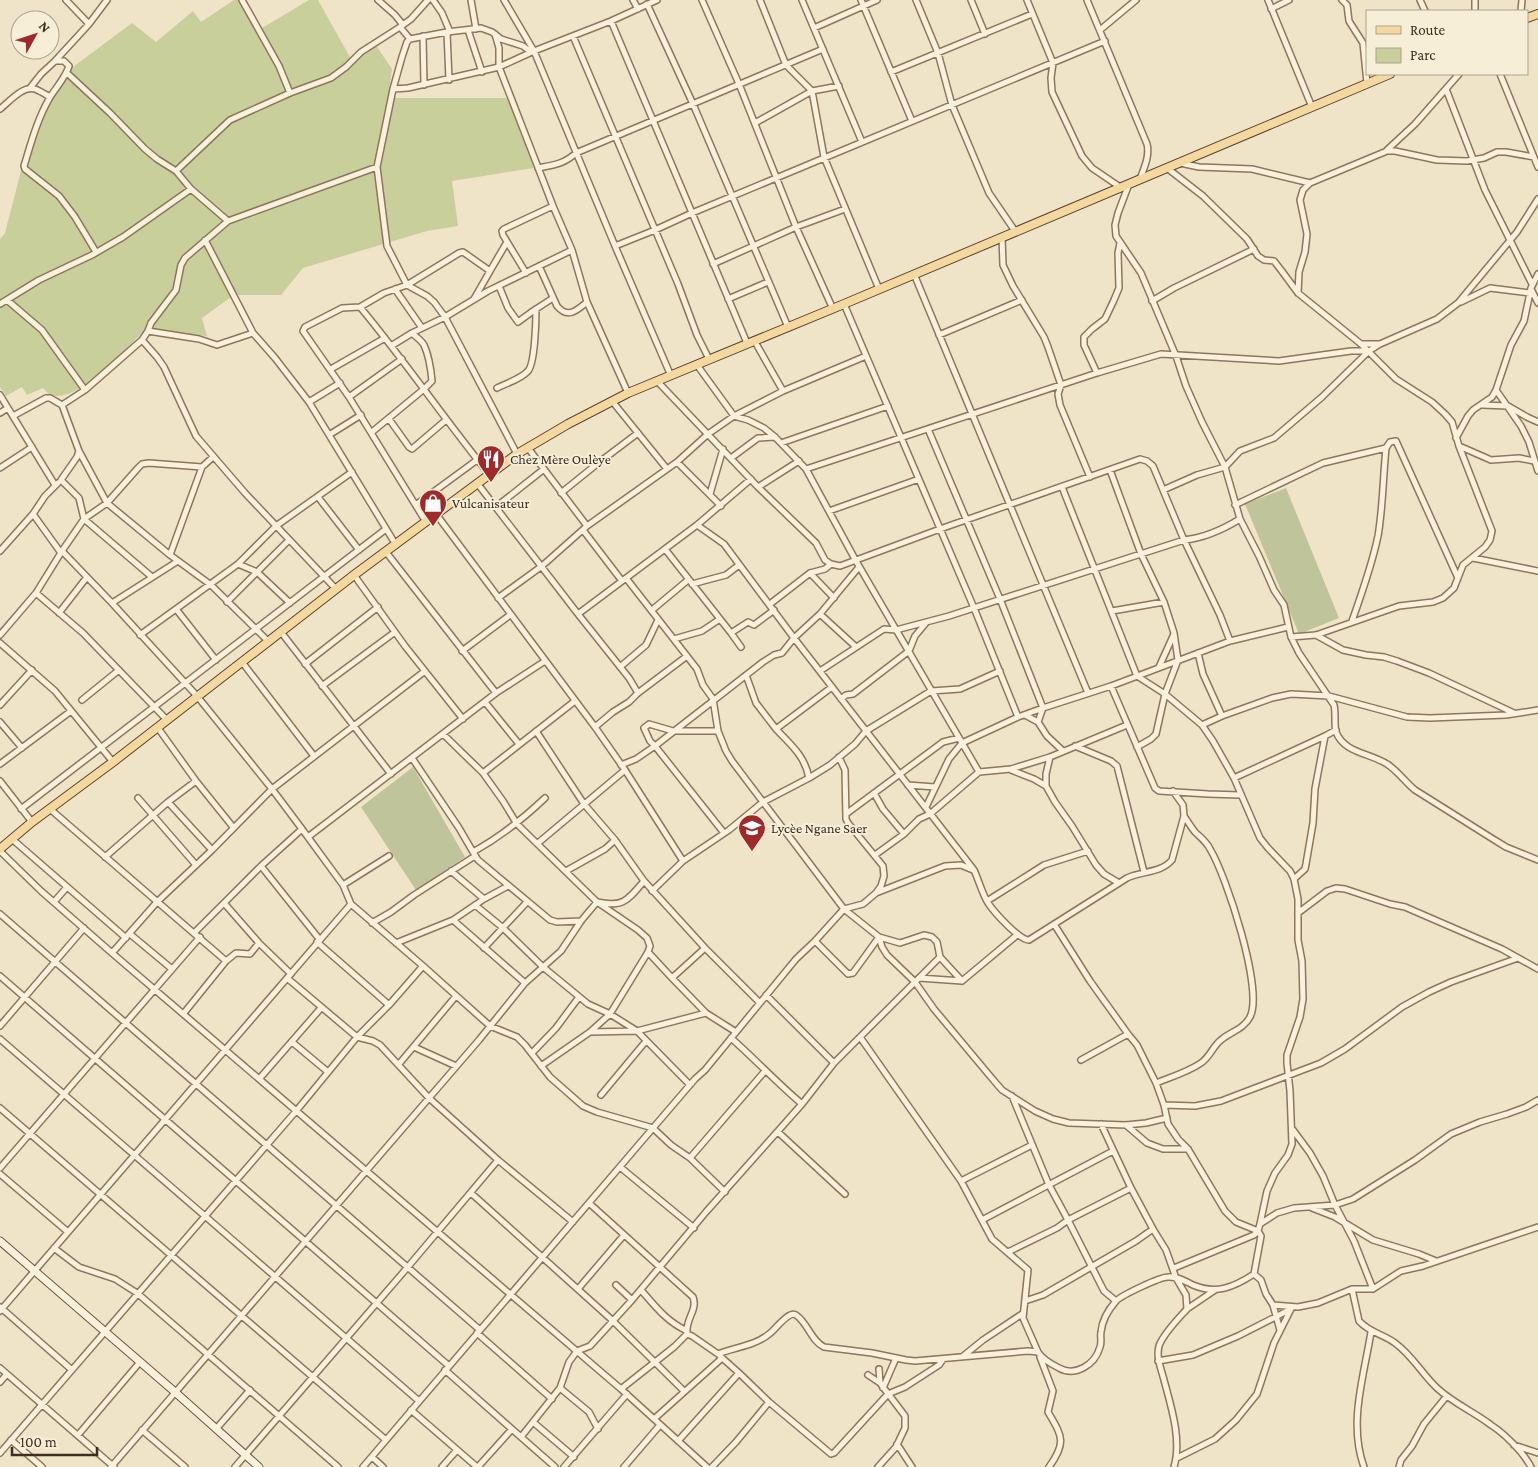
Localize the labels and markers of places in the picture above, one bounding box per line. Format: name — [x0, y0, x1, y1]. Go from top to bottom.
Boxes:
restaurant icon: Chez Mère Oulèye — [476, 444, 506, 483]
place label: Chez Mère Oulèye — [510, 451, 611, 467]
shop icon: Vulcanisateur — [418, 488, 448, 527]
place label: Vulcanisateur — [452, 495, 529, 511]
school or university icon: Lycèe Ngane Saer — [737, 813, 767, 852]
place label: Lycèe Ngane Saer — [771, 820, 867, 836]

